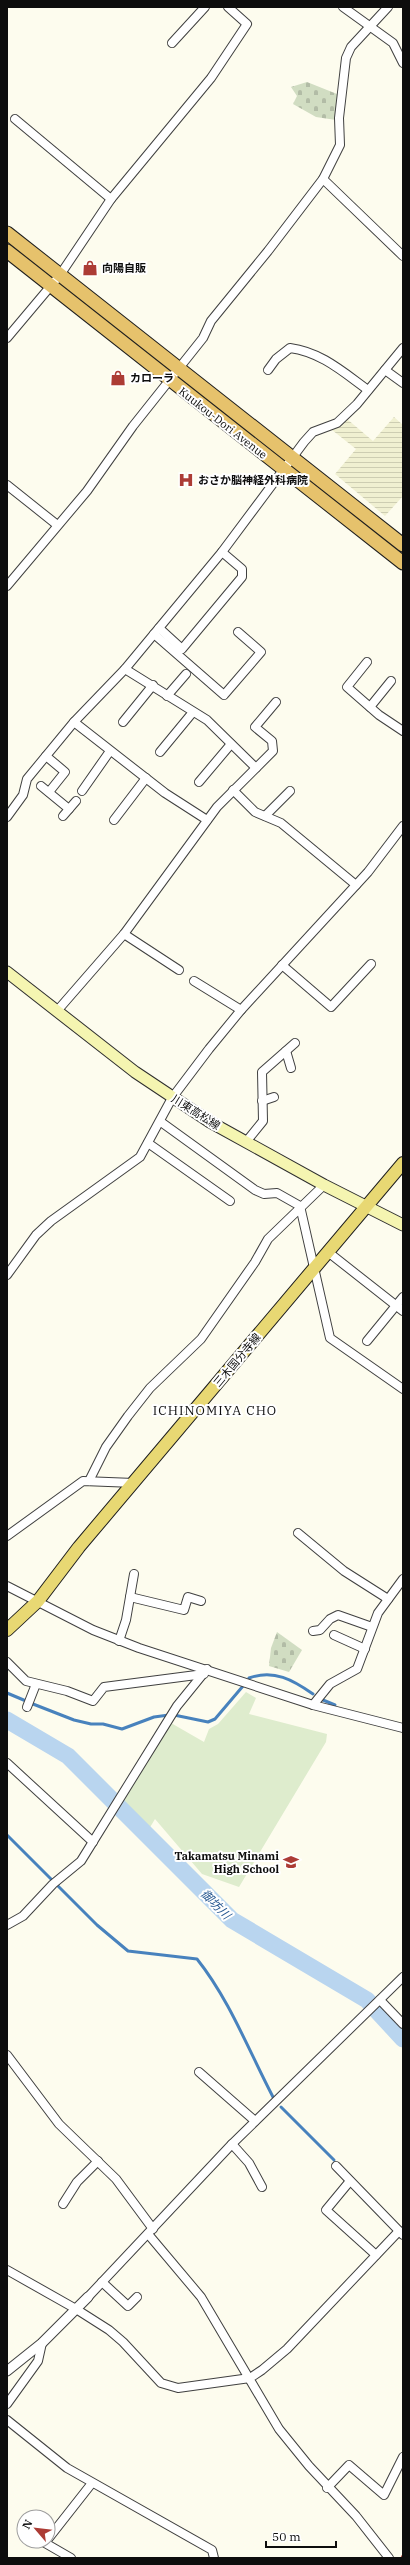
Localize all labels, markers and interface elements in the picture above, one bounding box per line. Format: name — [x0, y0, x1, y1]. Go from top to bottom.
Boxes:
shop icon: 向陽自販 — [81, 259, 99, 277]
place label: 向陽自販 — [102, 261, 146, 275]
shop icon: カローラ — [109, 369, 127, 387]
place label: カローラ — [130, 371, 174, 385]
street label: Kuukou-Dori Avenue — [176, 384, 270, 462]
hospital icon: おさか脳神経外科病院 — [177, 471, 195, 489]
place label: おさか脳神経外科病院 — [198, 473, 308, 487]
street label: 川東高松線 — [169, 1091, 223, 1133]
street label: 三木国分寺線 — [210, 1330, 264, 1390]
district label: ICHINOMIYA CHO — [153, 1402, 277, 1419]
place label: Takamatsu Minami High School — [174, 1849, 279, 1876]
school or university icon: Takamatsu Minami High School — [282, 1853, 300, 1871]
water label: 御坊川 — [198, 1886, 235, 1923]
north arrow — [16, 2509, 56, 2549]
text: N — [19, 2517, 36, 2531]
scale bar — [266, 2523, 336, 2549]
text: 50 m — [272, 2529, 301, 2544]

